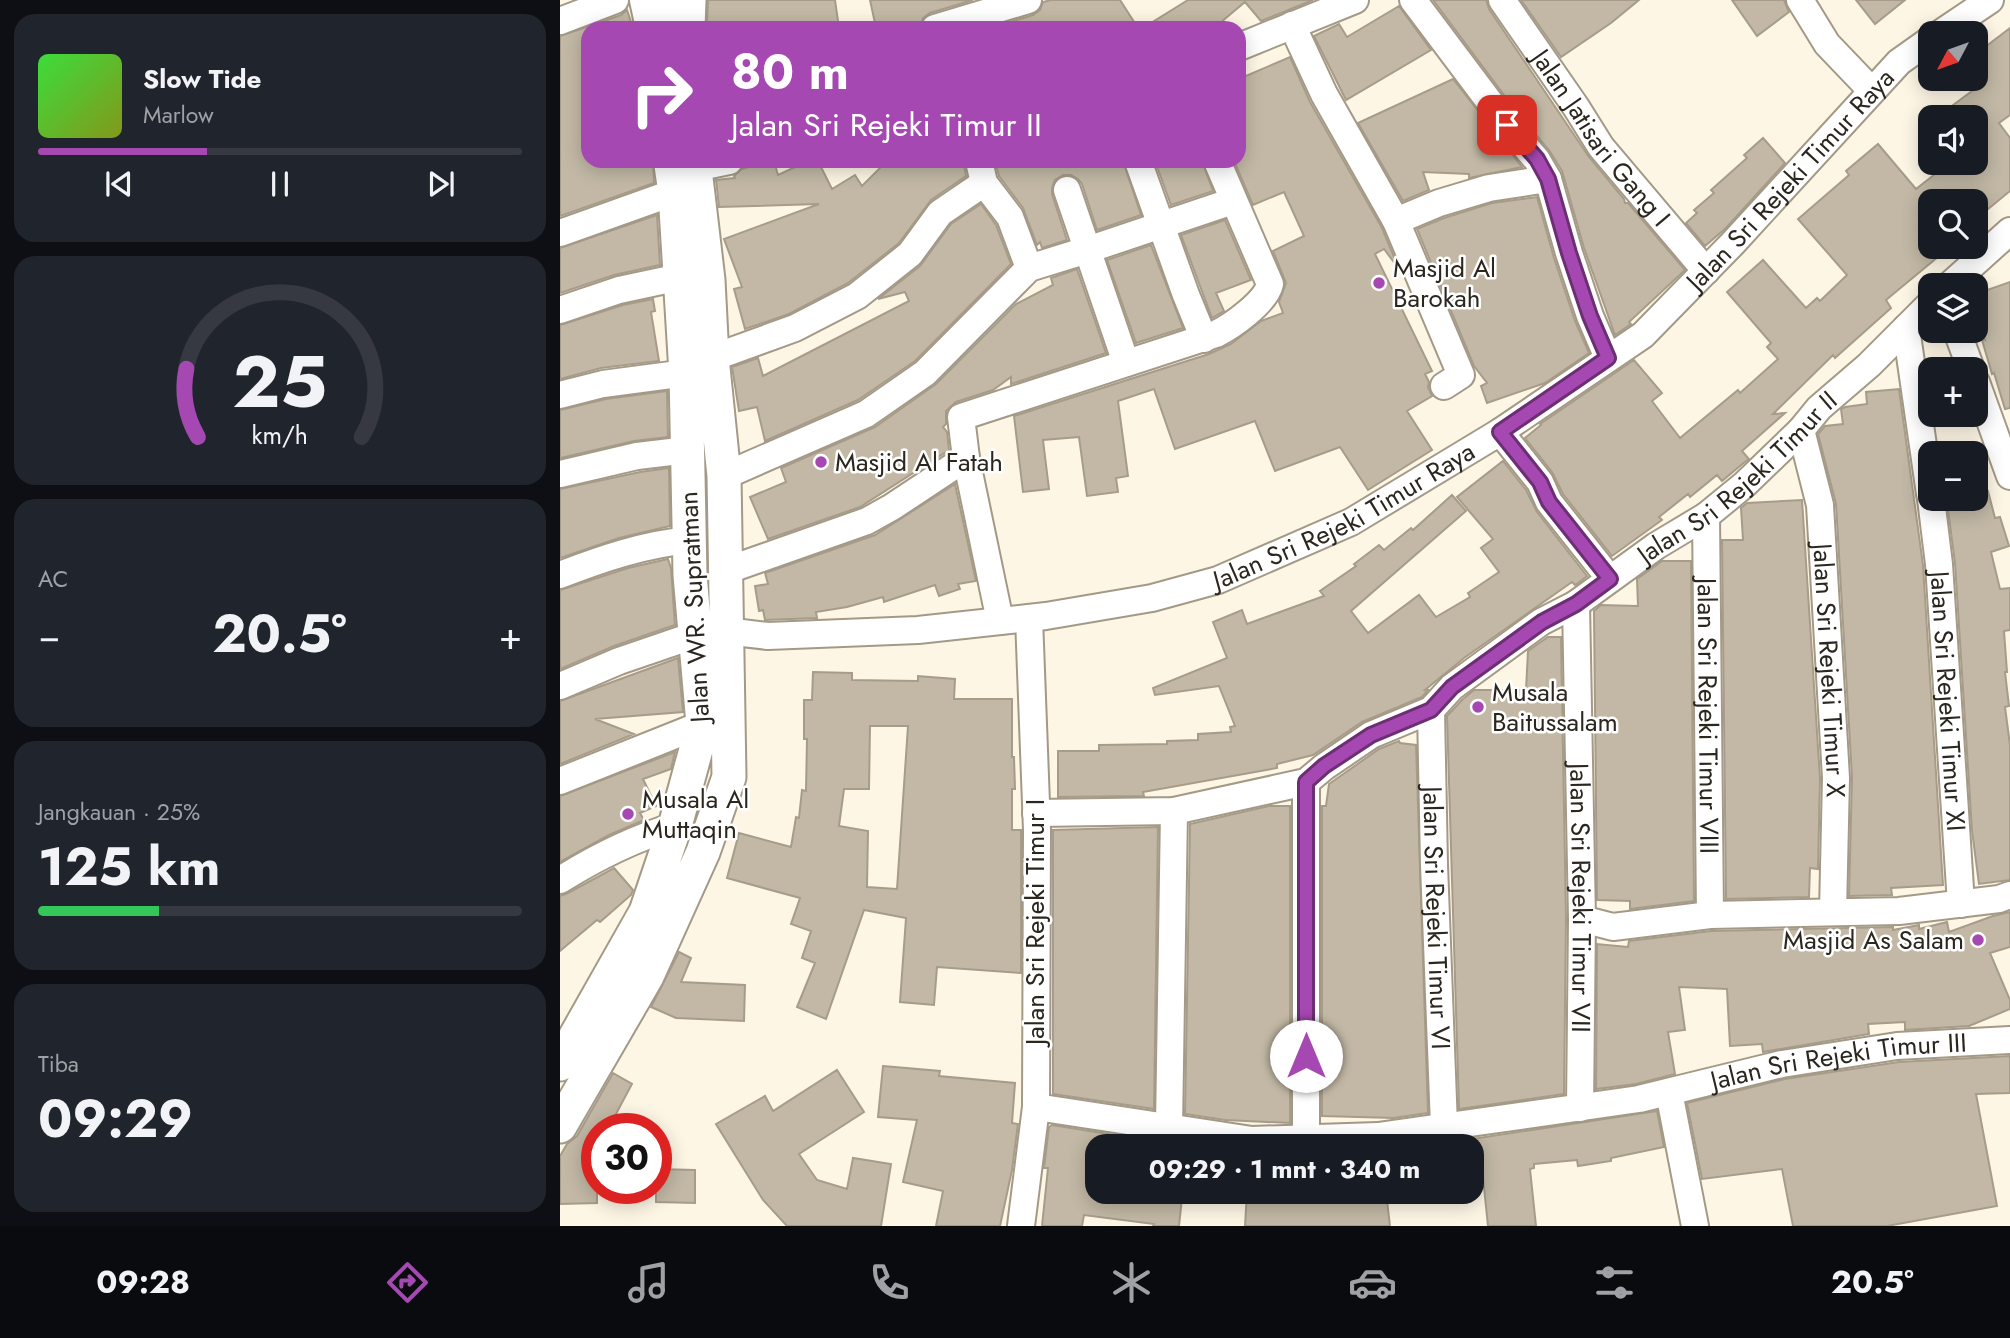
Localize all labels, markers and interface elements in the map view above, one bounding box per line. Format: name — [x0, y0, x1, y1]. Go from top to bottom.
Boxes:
north arrow — [1918, 21, 1988, 91]
map controls — [1918, 21, 1988, 511]
text: 80 m — [731, 37, 849, 107]
street label: Jalan Jatisari Gang I — [1521, 39, 1679, 235]
icon: right — [616, 49, 707, 140]
text: Slow Tide — [143, 60, 262, 98]
street label: Jalan Sri Rejeki Timur Raya — [1675, 60, 1903, 301]
pin — [1477, 95, 1537, 155]
text: Marlow — [143, 98, 214, 132]
text: Jalan Sri Rejeki Timur II — [731, 102, 1042, 148]
button: sound — [1918, 105, 1988, 175]
icon: arrive — [1488, 106, 1526, 144]
icon: previous — [100, 165, 138, 203]
icon: pause — [261, 165, 299, 203]
icon: next — [422, 165, 460, 203]
button: search — [1918, 189, 1988, 259]
place label: Masjid Al Barokah — [1393, 249, 1496, 317]
button: layers — [1918, 273, 1988, 343]
marker: Masjid Al Barokah — [1371, 275, 1387, 291]
text: 25 — [233, 329, 327, 434]
button: + — [1918, 357, 1988, 427]
street label: Jalan Sri Rejeki Timur II — [1627, 382, 1845, 574]
text: km/h — [252, 416, 308, 452]
street label: Jalan Sri Rejeki Timur Raya — [1206, 433, 1482, 600]
button: − — [1918, 441, 1988, 511]
place label: Masjid Al Fatah — [835, 443, 1003, 481]
marker: Masjid Al Fatah — [813, 454, 829, 470]
street label: Jalan WR. Supratman — [669, 490, 719, 727]
street label: Jalan Sri Rejeki Timur X — [1803, 539, 1855, 798]
text: AC — [38, 562, 68, 596]
street label: Jalan Sri Rejeki Timur XI — [1920, 567, 1975, 833]
street label: Jalan Sri Rejeki Timur VIII — [1688, 575, 1728, 854]
text: 20.5° — [212, 596, 347, 672]
text: − — [38, 608, 60, 663]
text: + — [499, 608, 522, 663]
place label: Musala Baitussalam — [1492, 673, 1618, 741]
marker: Musala Baitussalam — [1470, 699, 1486, 715]
street label: Jalan Sri Rejeki Timur VII — [1560, 760, 1601, 1033]
place label: Musala Al Muttaqin — [642, 780, 749, 848]
street label: Jalan Sri Rejeki Timur VI — [1413, 783, 1460, 1050]
text: Jangkauan · 25% — [38, 795, 200, 829]
street label: Jalan Sri Rejeki Timur I — [1016, 799, 1054, 1048]
marker: Musala Al Muttaqin — [620, 806, 636, 822]
text: 125 km — [38, 829, 220, 905]
place label: Masjid As Salam — [1783, 921, 1964, 959]
marker: Masjid As Salam — [1970, 932, 1986, 948]
position arrow — [1269, 1019, 1343, 1093]
street label: Jalan Sri Rejeki Timur III — [1704, 1023, 1968, 1101]
text: Tiba — [38, 1047, 79, 1081]
text: 09:29 — [38, 1081, 193, 1157]
speed limit sign: 30 — [581, 1113, 672, 1204]
text: 09:29 · 1 mnt · 340 m — [1149, 1150, 1420, 1188]
icon: directions — [383, 1258, 432, 1307]
icon: music — [624, 1258, 673, 1307]
icon: phone — [865, 1258, 914, 1307]
icon: climate — [1107, 1258, 1156, 1307]
icon: car — [1348, 1258, 1397, 1307]
icon: filters — [1590, 1258, 1639, 1307]
text: 09:28 — [96, 1259, 190, 1305]
text: 20.5° — [1831, 1259, 1914, 1305]

